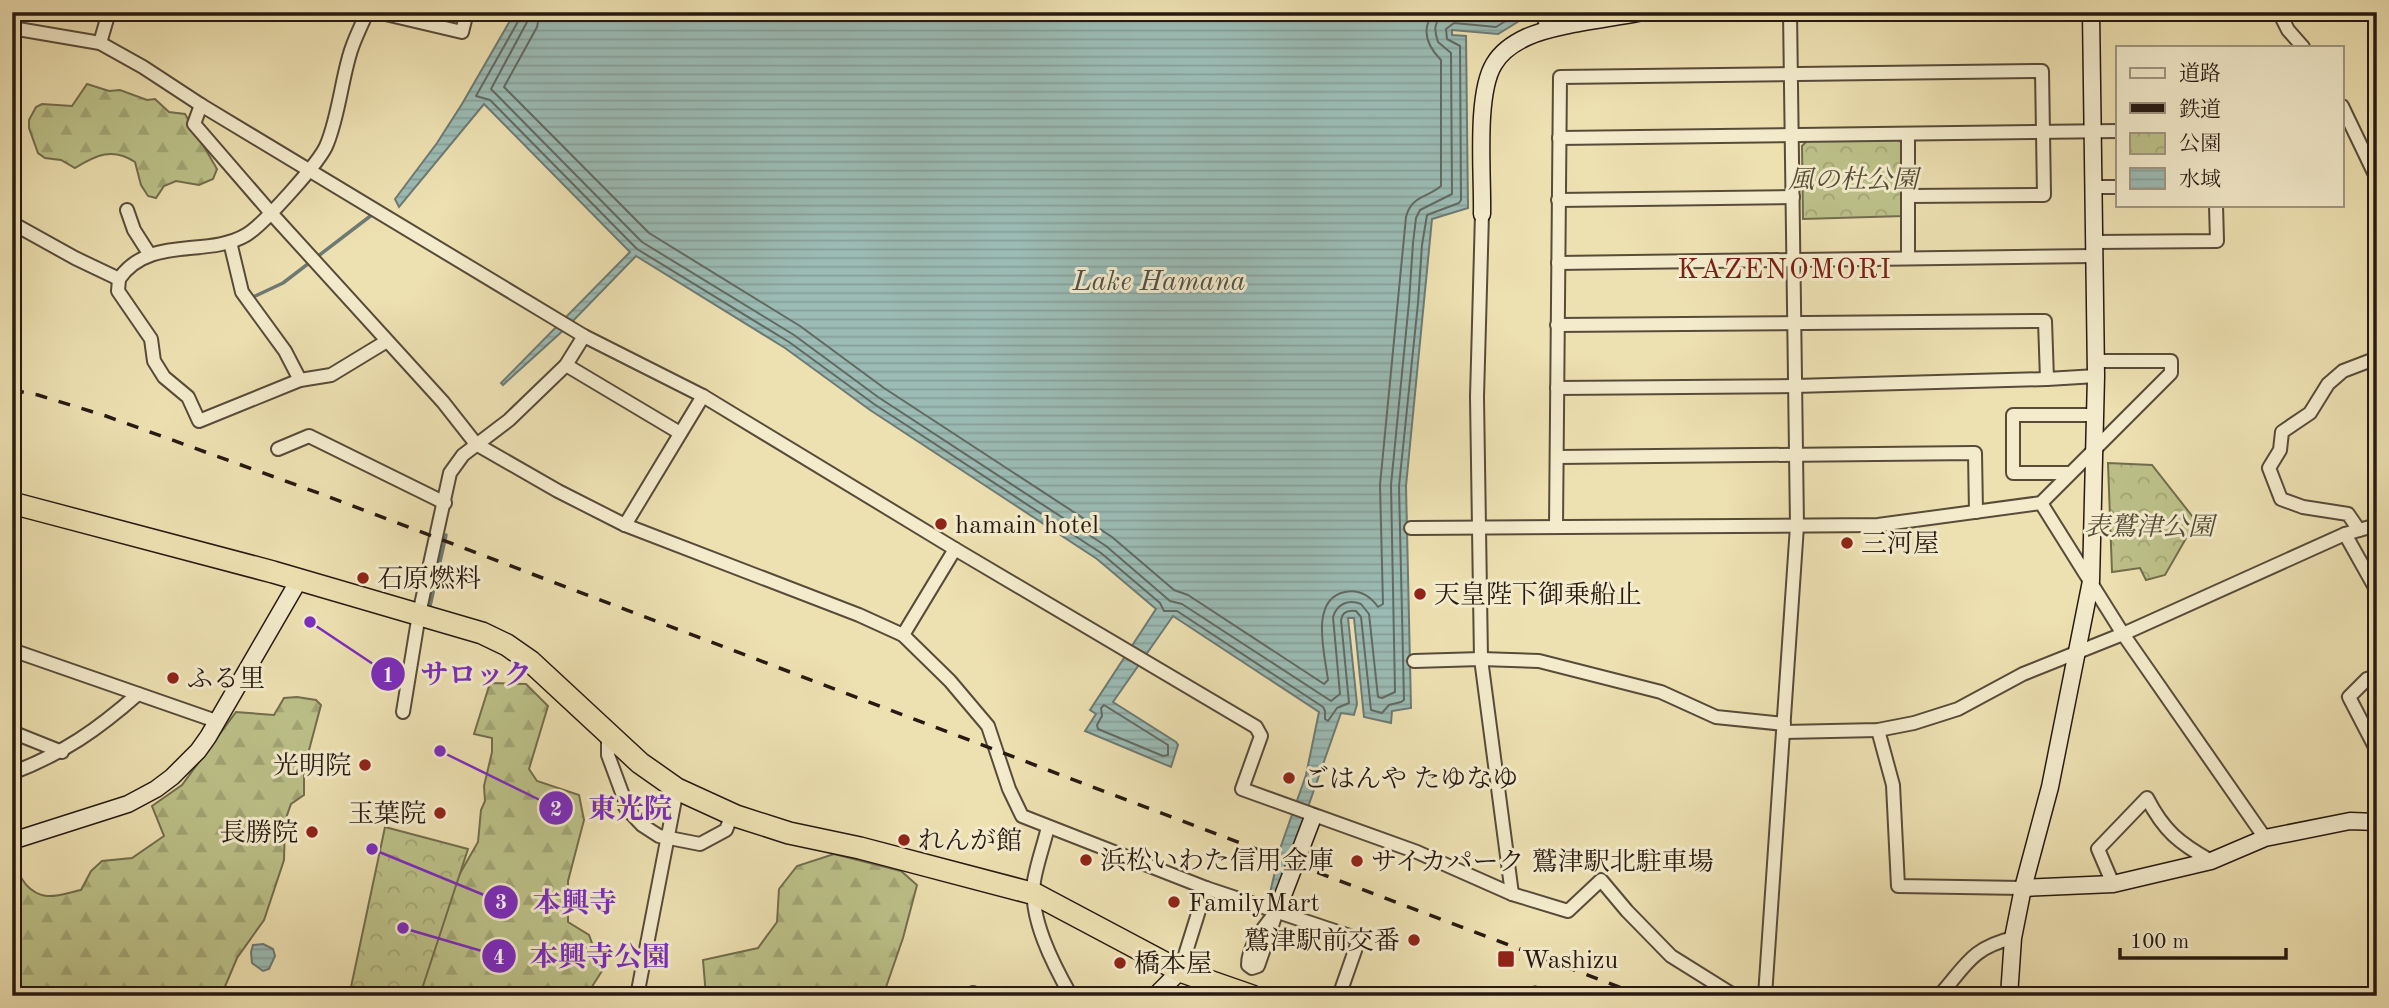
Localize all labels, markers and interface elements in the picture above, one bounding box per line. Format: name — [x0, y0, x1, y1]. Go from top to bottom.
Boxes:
legend — [2116, 46, 2344, 206]
text: 道路 — [2179, 62, 2221, 85]
text: 鉄道 — [2179, 98, 2221, 121]
text: 公園 — [2179, 132, 2221, 155]
park label: 風の杜公園 — [1788, 166, 1922, 194]
text: 水域 — [2179, 168, 2221, 191]
district label: KAZENOMORI — [1677, 257, 1893, 285]
water label: Lake Hamana — [1071, 269, 1246, 297]
place label: hamain hotel — [955, 513, 1099, 539]
park label: 表鷲津公園 — [2084, 513, 2218, 541]
marker: hamain hotel — [933, 516, 949, 532]
place label: 三河屋 — [1861, 530, 1939, 558]
marker: 三河屋 — [1839, 535, 1855, 551]
place label: 石原燃料 — [377, 565, 481, 593]
marker: 石原燃料 — [355, 570, 371, 586]
place label: 天皇陛下御乗船止 — [1434, 581, 1642, 609]
marker: 天皇陛下御乗船止 — [1412, 586, 1428, 602]
callout: サロック — [371, 650, 546, 699]
text: サロック — [420, 661, 532, 691]
place label: ふる里 — [187, 665, 265, 693]
text: 1 — [382, 666, 394, 687]
marker: ふる里 — [165, 670, 181, 686]
place label: 光明院 — [273, 752, 351, 780]
marker: 光明院 — [357, 757, 373, 773]
place label: ごはんや たゆなゆ — [1303, 765, 1518, 793]
marker: ごはんや たゆなゆ — [1281, 770, 1297, 786]
callout: 東光院 — [539, 784, 686, 833]
text: 東光院 — [588, 794, 672, 825]
place label: 玉葉院 — [348, 800, 426, 828]
text: 2 — [550, 800, 562, 821]
marker: 玉葉院 — [432, 805, 448, 821]
place label: 長勝院 — [220, 819, 298, 847]
marker: 長勝院 — [304, 824, 320, 840]
place label: れんが館 — [918, 827, 1022, 855]
marker: れんが館 — [896, 832, 912, 848]
place label: 浜松いわた信用金庫 — [1100, 847, 1334, 875]
place label: サイカパーク 鷲津駅北駐車場 — [1371, 848, 1714, 876]
marker: 浜松いわた信用金庫 — [1078, 852, 1094, 868]
marker: サイカパーク 鷲津駅北駐車場 — [1349, 853, 1365, 869]
callout: 本興寺 — [484, 877, 631, 926]
text: 本興寺 — [533, 888, 617, 919]
place label: FamilyMart — [1188, 891, 1320, 917]
text: 3 — [495, 893, 507, 914]
marker: FamilyMart — [1166, 894, 1182, 910]
scale bar — [2120, 917, 2286, 961]
place label: 鷲津駅前交番 — [1244, 927, 1400, 955]
callout: 本興寺公園 — [481, 932, 684, 981]
marker: 鷲津駅前交番 — [1406, 932, 1422, 948]
text: 100 m — [2130, 932, 2189, 953]
text: 本興寺公園 — [530, 942, 670, 973]
text: 4 — [493, 948, 505, 969]
place label: Washizu — [1522, 948, 1618, 974]
marker: Washizu — [1496, 949, 1516, 969]
place label: 橋本屋 — [1134, 950, 1212, 978]
marker: 橋本屋 — [1112, 955, 1128, 971]

